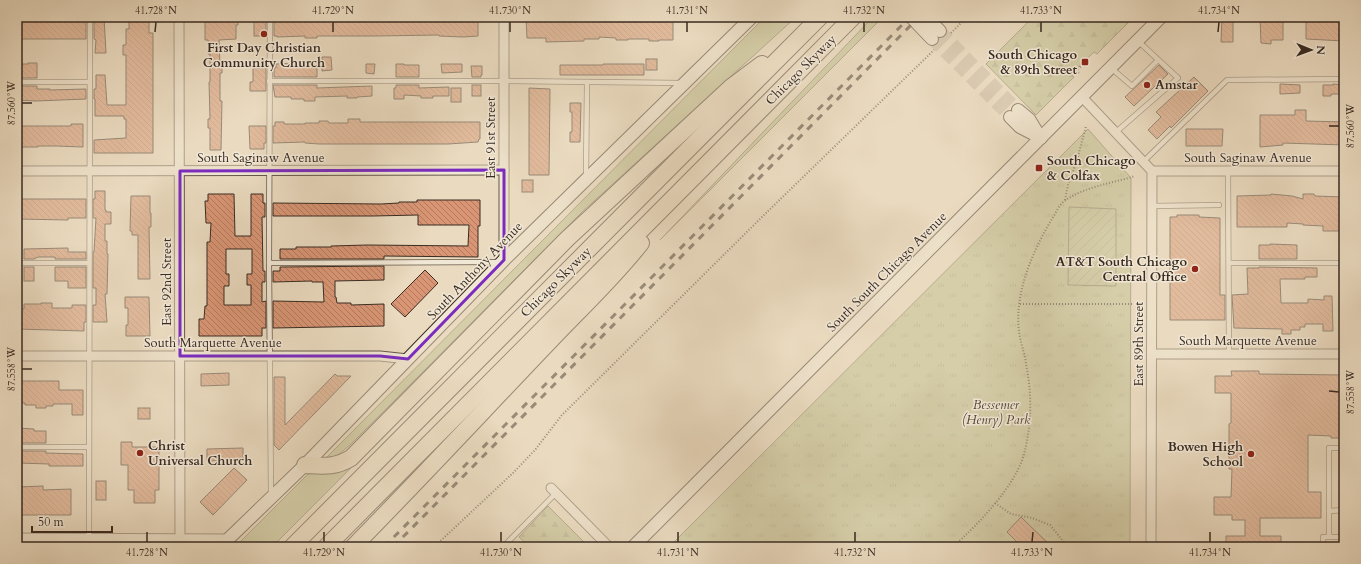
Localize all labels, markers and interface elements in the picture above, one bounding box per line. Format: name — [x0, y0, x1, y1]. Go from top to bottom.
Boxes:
text: 41.728°N — [135, 4, 177, 18]
text: 41.729°N — [312, 4, 354, 18]
text: 41.730°N — [489, 4, 531, 18]
text: 41.731°N — [666, 4, 708, 18]
text: 41.732°N — [843, 4, 885, 18]
text: 41.733°N — [1020, 4, 1062, 18]
text: 41.734°N — [1198, 4, 1240, 18]
marker: First Day Christian Community Church — [259, 29, 269, 39]
north arrow — [1291, 30, 1331, 70]
street label: Chicago Skyway — [762, 31, 840, 109]
place label: First Day Christian Community Church — [203, 39, 325, 72]
text: N — [1313, 45, 1328, 56]
place label: South Chicago & 89th Street — [988, 46, 1077, 79]
marker: South Chicago & 89th Street — [1080, 57, 1090, 67]
place label: Amstar — [1155, 76, 1199, 94]
text: 87.560°W — [5, 80, 19, 125]
marker: Amstar — [1142, 80, 1152, 90]
street label: East 91st Street — [482, 97, 500, 179]
text: 87.560°W — [1344, 103, 1358, 148]
street label: South Saginaw Avenue — [197, 149, 325, 167]
street label: South Saginaw Avenue — [1184, 149, 1312, 167]
place label: South Chicago & Colfax — [1047, 152, 1136, 185]
marker: South Chicago & Colfax — [1034, 163, 1044, 173]
street label: South South Chicago Avenue — [823, 208, 951, 336]
street label: South Anthony Avenue — [423, 218, 527, 324]
street label: East 92nd Street — [158, 238, 176, 326]
street label: Chicago Skyway — [517, 243, 595, 321]
place label: AT&T South Chicago Central Office — [1056, 253, 1187, 286]
marker: AT&T South Chicago Central Office — [1190, 264, 1200, 274]
street label: East 89th Street — [1130, 302, 1148, 386]
street label: South Marquette Avenue — [1179, 332, 1317, 350]
street label: South Marquette Avenue — [144, 334, 282, 352]
text: 87.558°W — [5, 346, 19, 391]
text: 87.558°W — [1344, 369, 1358, 414]
park label: Bessemer (Henry) Park — [962, 396, 1031, 429]
place label: Christ Universal Church — [148, 437, 252, 470]
place label: Bowen High School — [1167, 438, 1243, 471]
marker: Christ Universal Church — [135, 448, 145, 458]
marker: Bowen High School — [1246, 449, 1256, 459]
scale bar — [32, 508, 112, 534]
text: 50 m — [38, 514, 65, 530]
text: 41.728°N — [126, 546, 168, 560]
text: 41.729°N — [303, 546, 345, 560]
text: 41.730°N — [480, 546, 522, 560]
text: 41.731°N — [657, 546, 699, 560]
text: 41.732°N — [834, 546, 876, 560]
text: 41.733°N — [1011, 546, 1053, 560]
text: 41.734°N — [1189, 546, 1231, 560]

